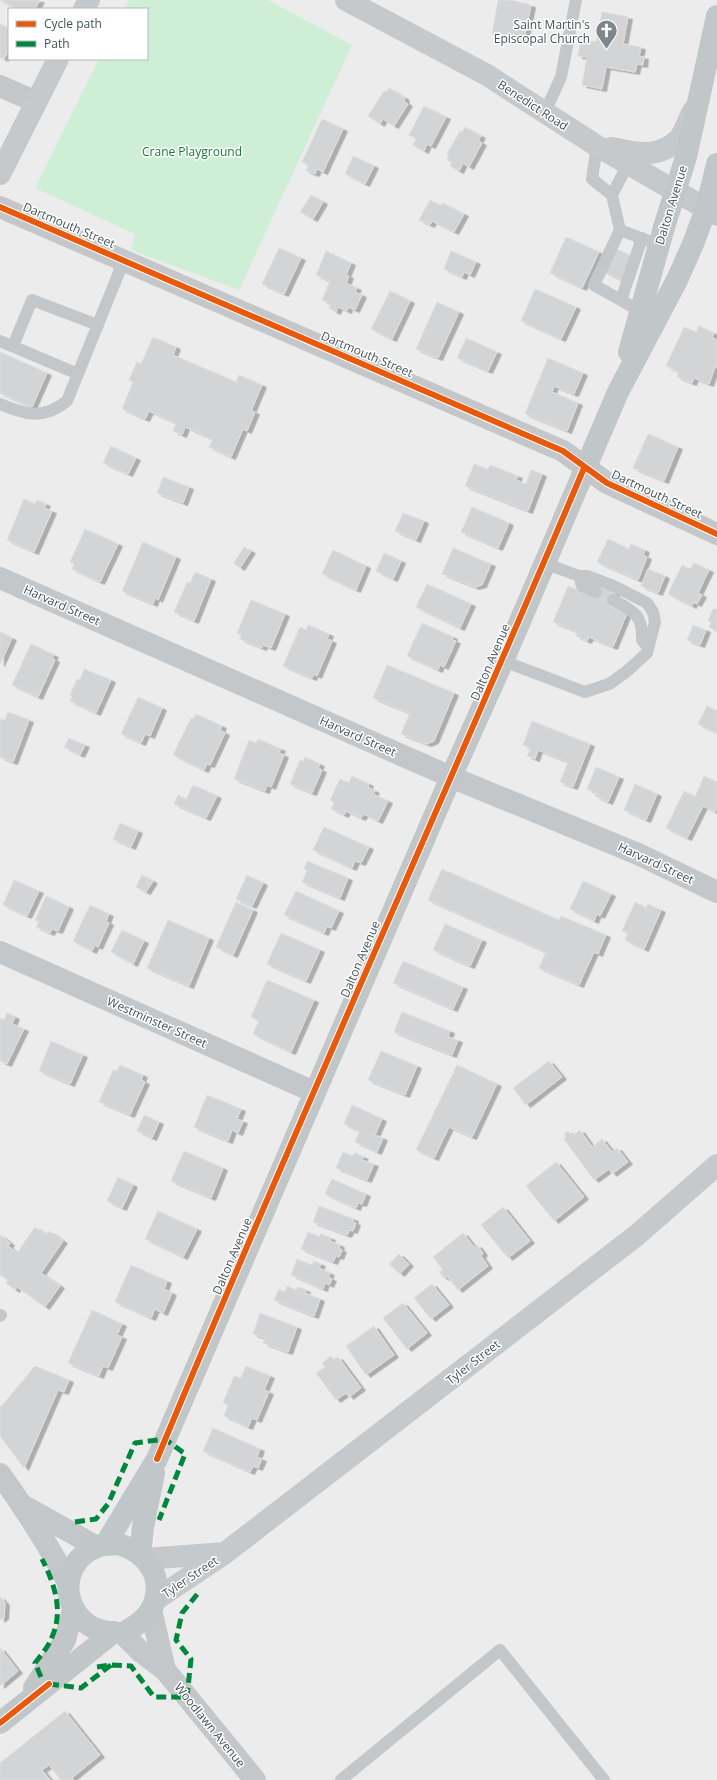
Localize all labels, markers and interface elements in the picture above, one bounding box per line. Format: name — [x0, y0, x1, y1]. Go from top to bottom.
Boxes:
legend — [8, 8, 148, 60]
text: Cycle path — [44, 15, 102, 32]
place label: Saint Martin's Episcopal Church — [494, 16, 590, 47]
church icon: Saint Martin's Episcopal Church — [593, 18, 619, 51]
text: Path — [44, 35, 70, 52]
street label: Benedict Road — [495, 76, 571, 134]
park label: Crane Playground — [142, 143, 242, 160]
street label: Dalton Avenue — [651, 163, 691, 247]
street label: Dartmouth Street — [20, 198, 118, 252]
street label: Dartmouth Street — [318, 327, 416, 381]
street label: Dartmouth Street — [609, 465, 705, 523]
street label: Harvard Street — [21, 581, 103, 629]
street label: Dalton Avenue — [466, 621, 514, 703]
street label: Harvard Street — [317, 712, 399, 760]
street label: Harvard Street — [615, 838, 697, 888]
street label: Dalton Avenue — [336, 918, 384, 1000]
street label: Westminster Street — [104, 992, 210, 1052]
street label: Dalton Avenue — [208, 1215, 256, 1297]
street label: Tyler Street — [443, 1336, 503, 1388]
street label: Tyler Street — [159, 1552, 221, 1602]
street label: Woodlawn Avenue — [171, 1679, 250, 1771]

